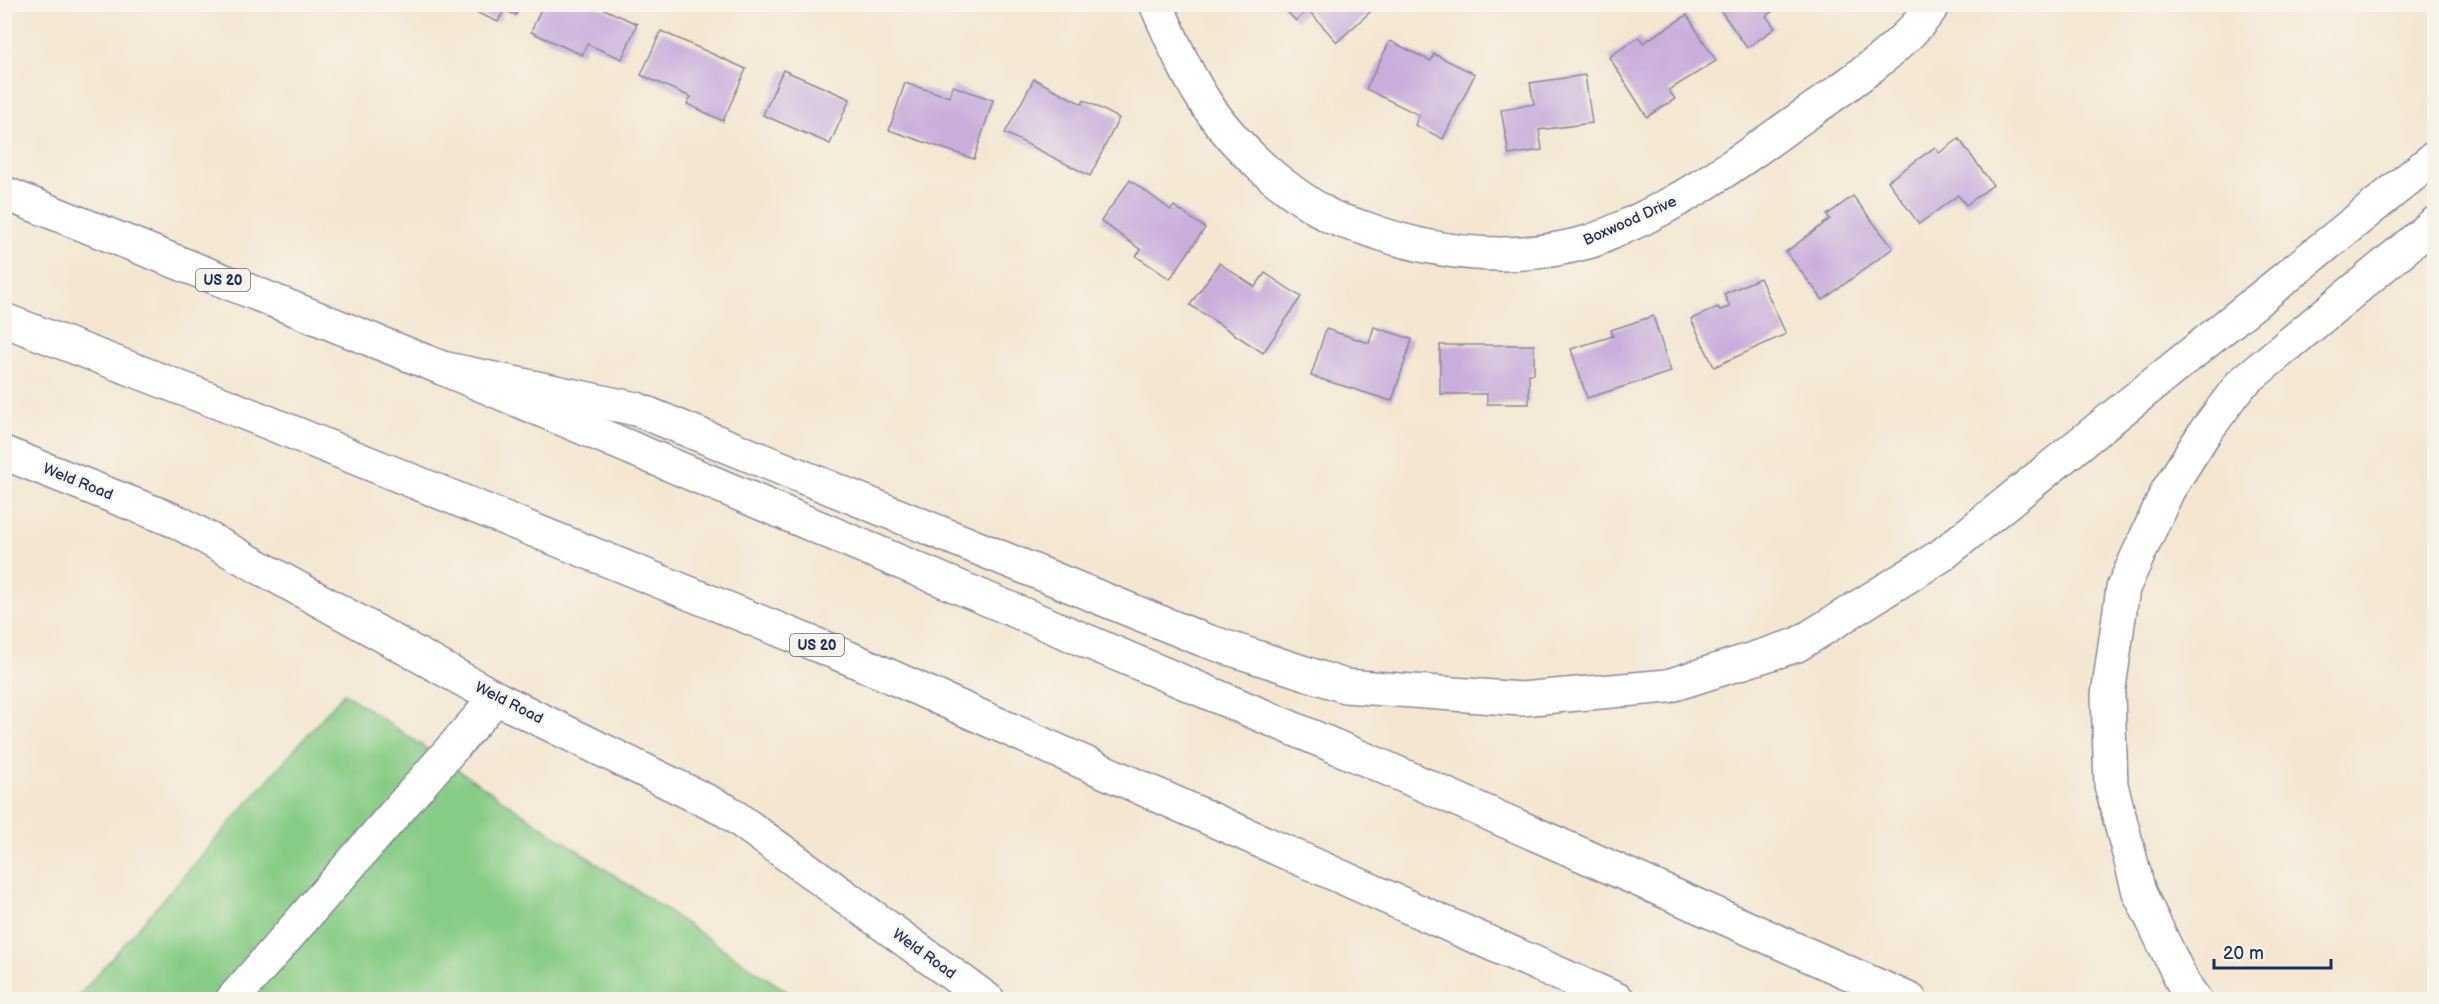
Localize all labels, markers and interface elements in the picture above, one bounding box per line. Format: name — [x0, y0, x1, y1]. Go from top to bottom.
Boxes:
street label: Boxwood Drive — [1580, 192, 1680, 250]
road number: US 20 — [196, 269, 250, 291]
street label: Weld Road — [40, 459, 116, 505]
road number: US 20 — [790, 634, 844, 656]
street label: Weld Road — [472, 678, 546, 728]
street label: Weld Road — [889, 925, 959, 983]
scale bar — [2214, 932, 2331, 970]
text: 20 m — [2223, 943, 2264, 964]

